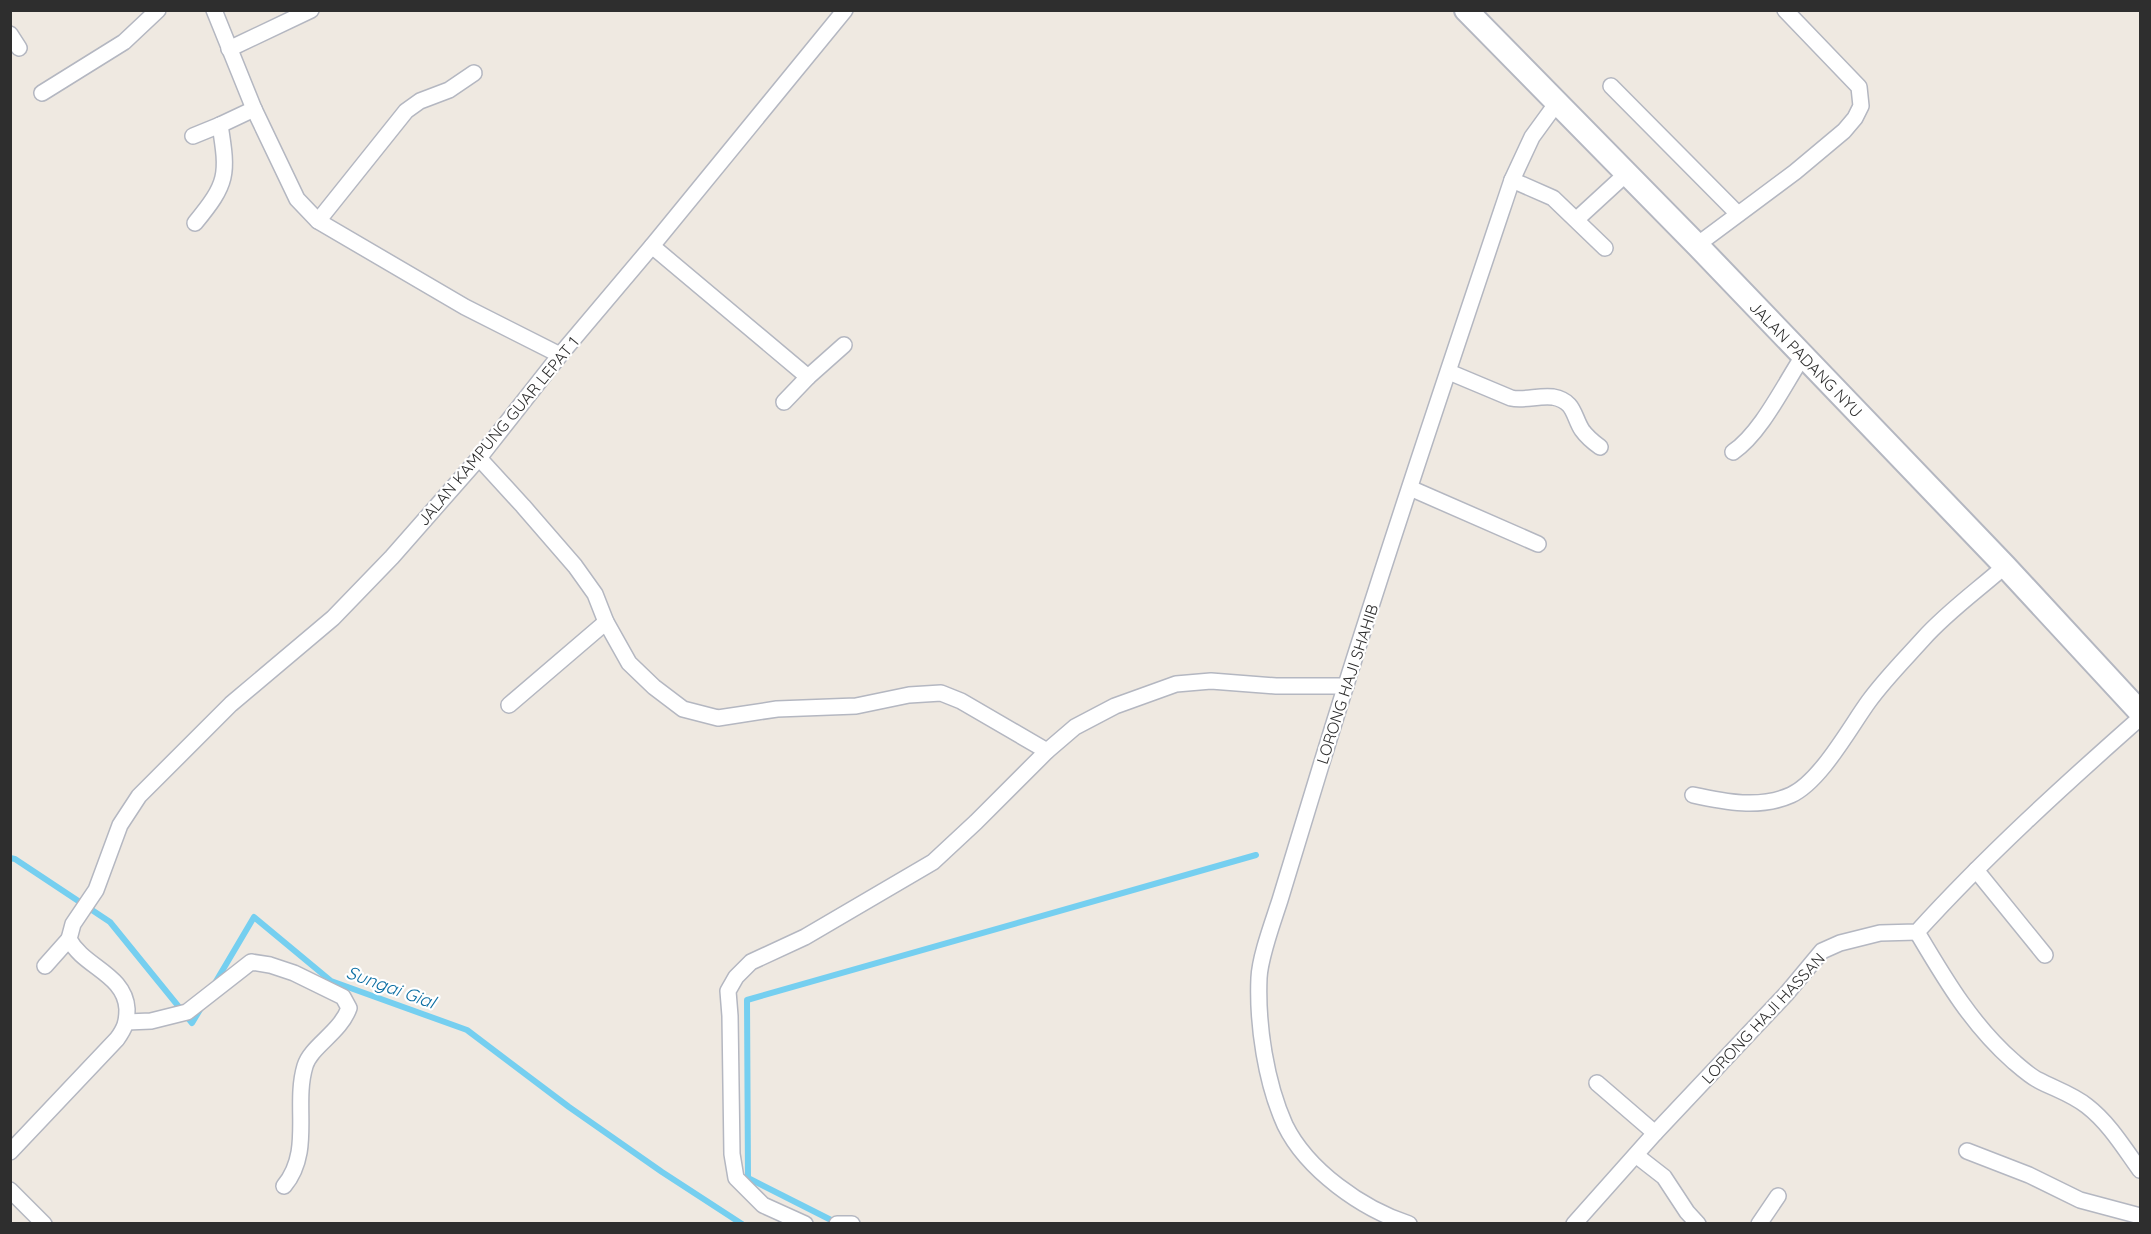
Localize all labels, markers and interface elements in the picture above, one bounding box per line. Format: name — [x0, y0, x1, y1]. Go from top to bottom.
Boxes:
street label: JALAN PADANG NYU — [1745, 297, 1867, 421]
street label: JALAN KAMPUNG GUAR LEPAT 1 — [413, 332, 583, 530]
street label: LORONG HAJI SHAHIB — [1312, 602, 1382, 766]
street label: LORONG HAJI HASSAN — [1697, 948, 1829, 1088]
water label: Sungai Gial — [343, 960, 440, 1014]

